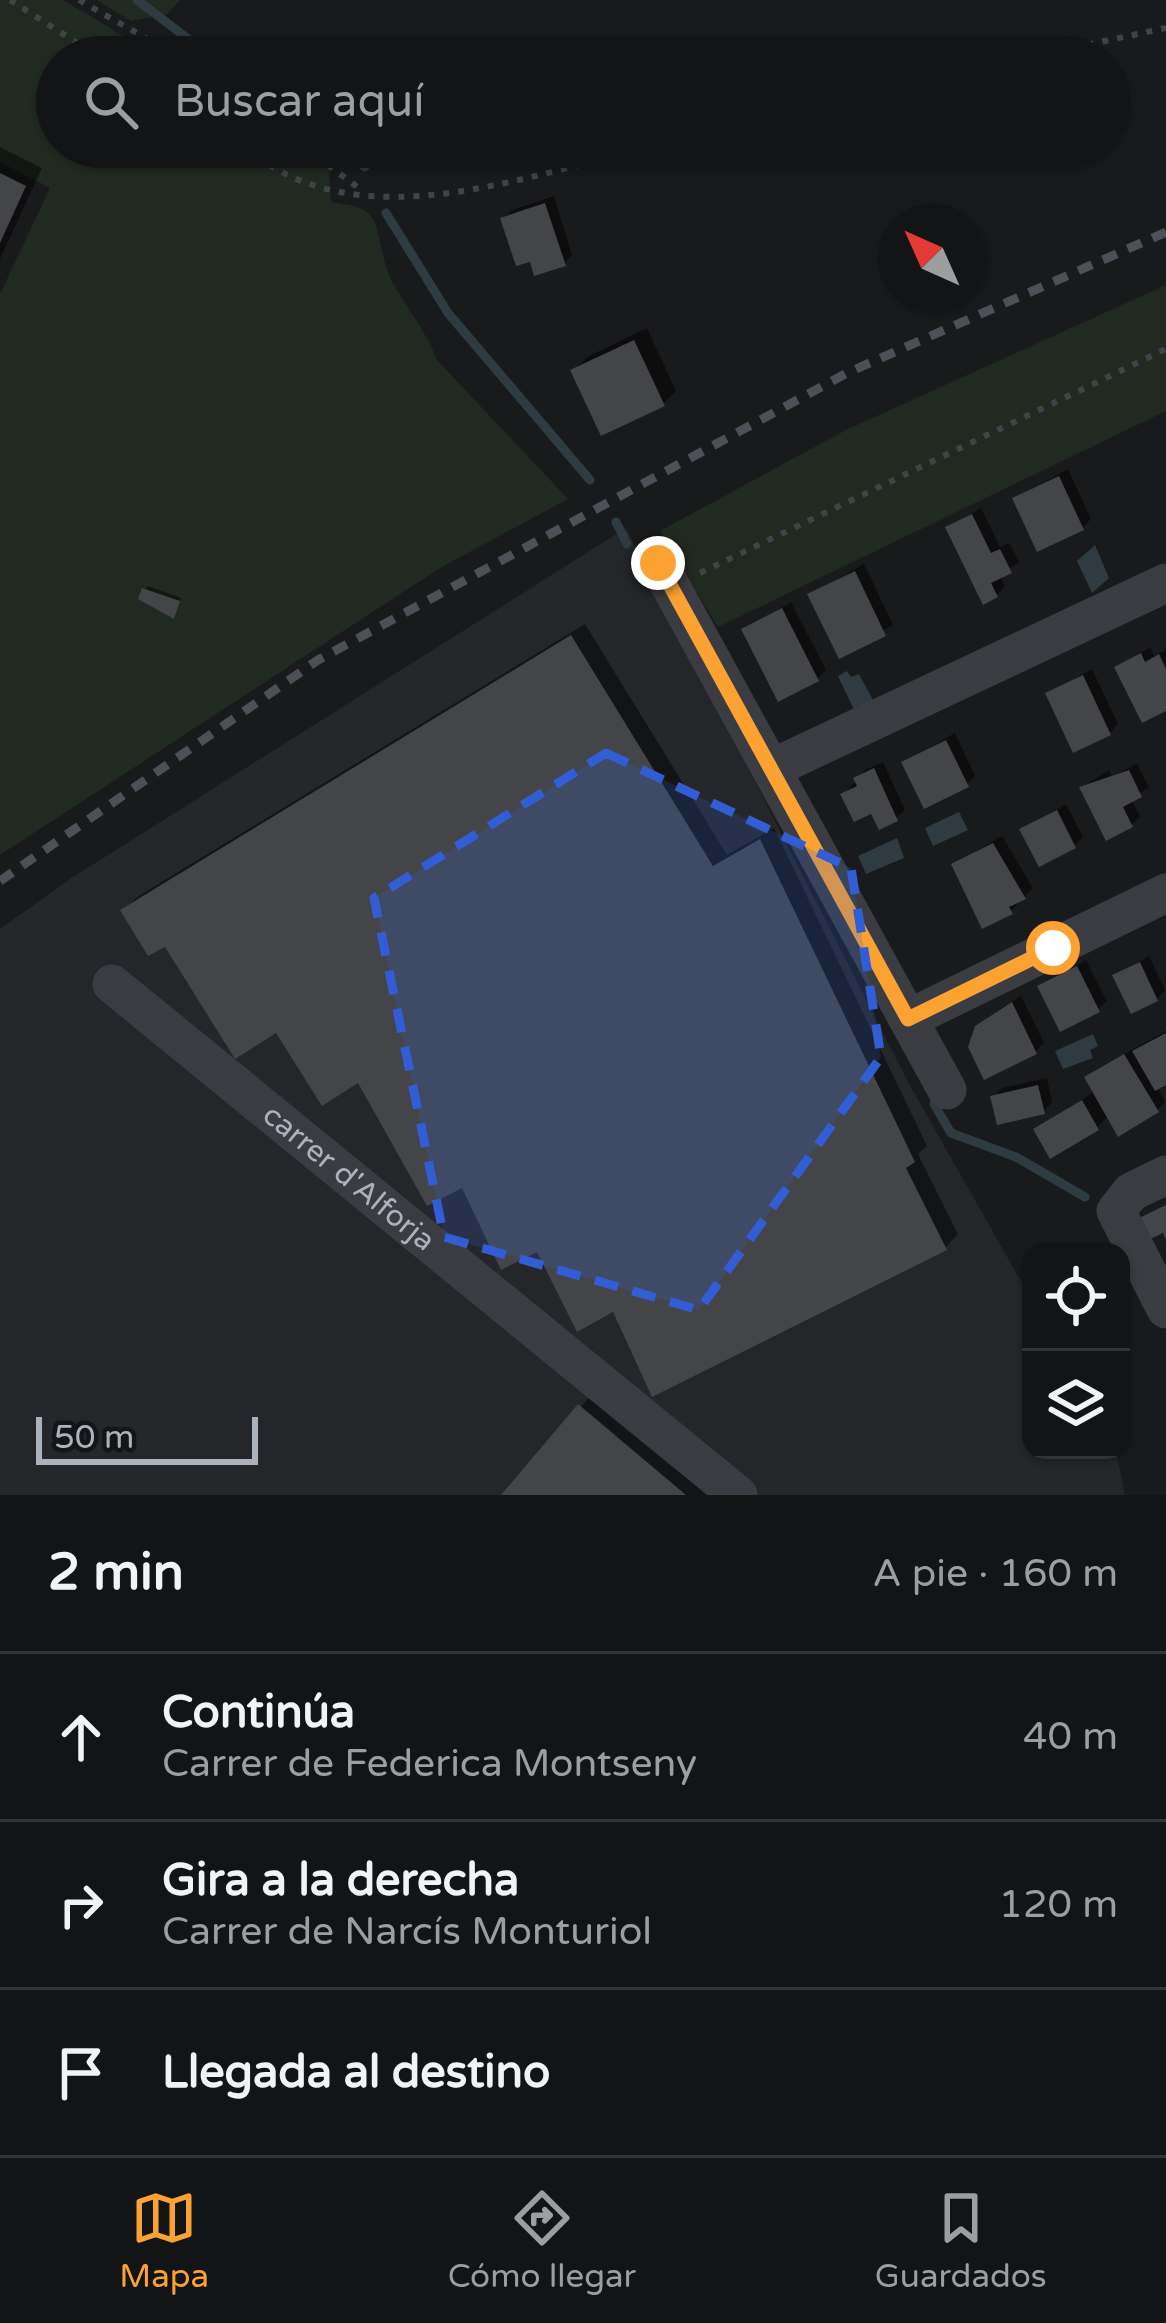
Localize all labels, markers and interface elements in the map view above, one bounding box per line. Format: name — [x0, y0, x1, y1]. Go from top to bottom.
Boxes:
search box — [36, 36, 1130, 168]
icon: search — [78, 69, 144, 135]
text: Buscar aquí — [174, 75, 424, 129]
north arrow — [878, 204, 986, 312]
route end — [631, 536, 685, 590]
route start — [1026, 921, 1080, 975]
street label: carrer d'Alforja — [255, 1097, 442, 1259]
map controls — [1022, 1243, 1130, 1459]
button: locate — [1022, 1243, 1130, 1351]
button: layers — [1022, 1351, 1130, 1459]
scale bar — [36, 1411, 258, 1464]
text: 50 m — [54, 1418, 134, 1457]
text: 2 min — [48, 1542, 184, 1604]
text: A pie · 160 m — [873, 1550, 1118, 1597]
text: Continúa — [162, 1686, 355, 1740]
icon: ahead — [48, 1704, 114, 1770]
text: 40 m — [1023, 1713, 1118, 1760]
text: Carrer de Federica Montseny — [162, 1740, 697, 1787]
text: Gira a la derecha — [162, 1854, 519, 1908]
icon: right — [48, 1872, 114, 1938]
text: 120 m — [999, 1881, 1118, 1928]
text: Carrer de Narcís Monturiol — [162, 1908, 652, 1955]
icon: arrive — [48, 2040, 114, 2106]
text: Llegada al destino — [162, 2046, 550, 2100]
tab: Mapa — [119, 2185, 209, 2296]
tab: Cómo llegar — [448, 2185, 636, 2296]
tab: Guardados — [875, 2185, 1047, 2296]

